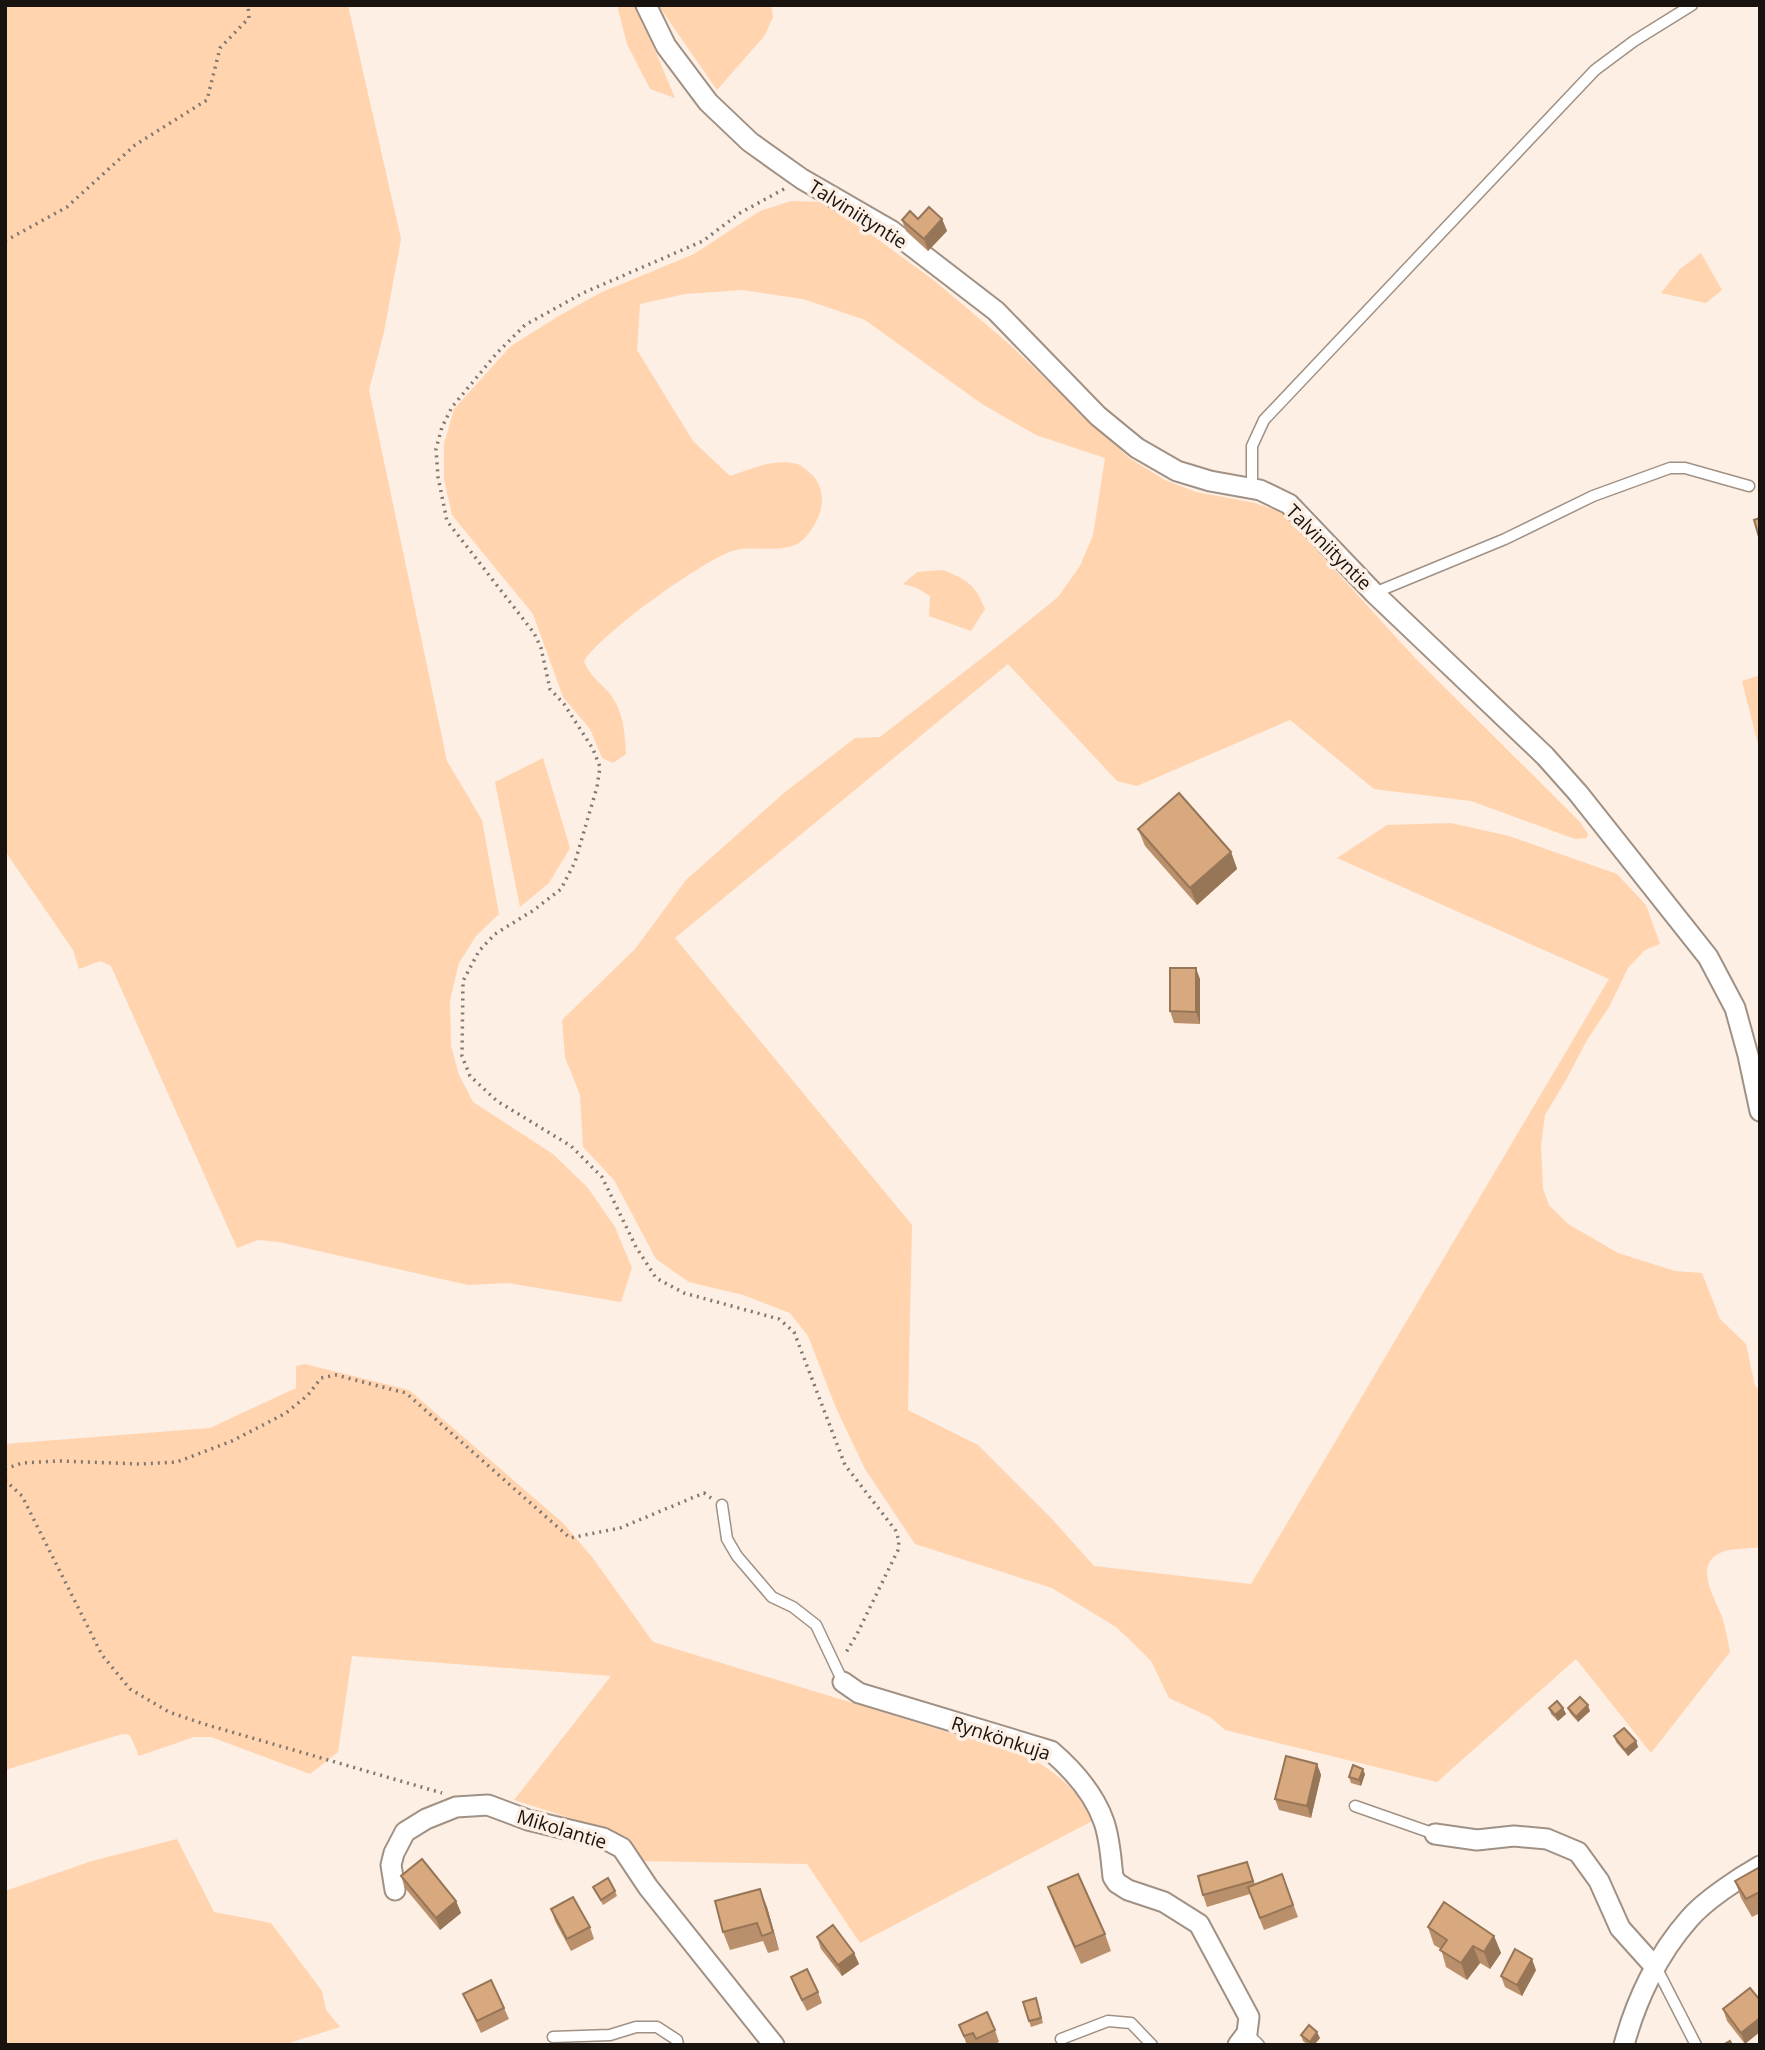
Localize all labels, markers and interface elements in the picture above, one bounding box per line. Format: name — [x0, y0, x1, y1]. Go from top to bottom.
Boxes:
street label: Talviniityntie — [804, 173, 912, 255]
street label: Talviniityntie — [1280, 498, 1378, 596]
street label: Rynkönkuja — [948, 1710, 1054, 1766]
street label: Mikolantie — [514, 1803, 610, 1855]

